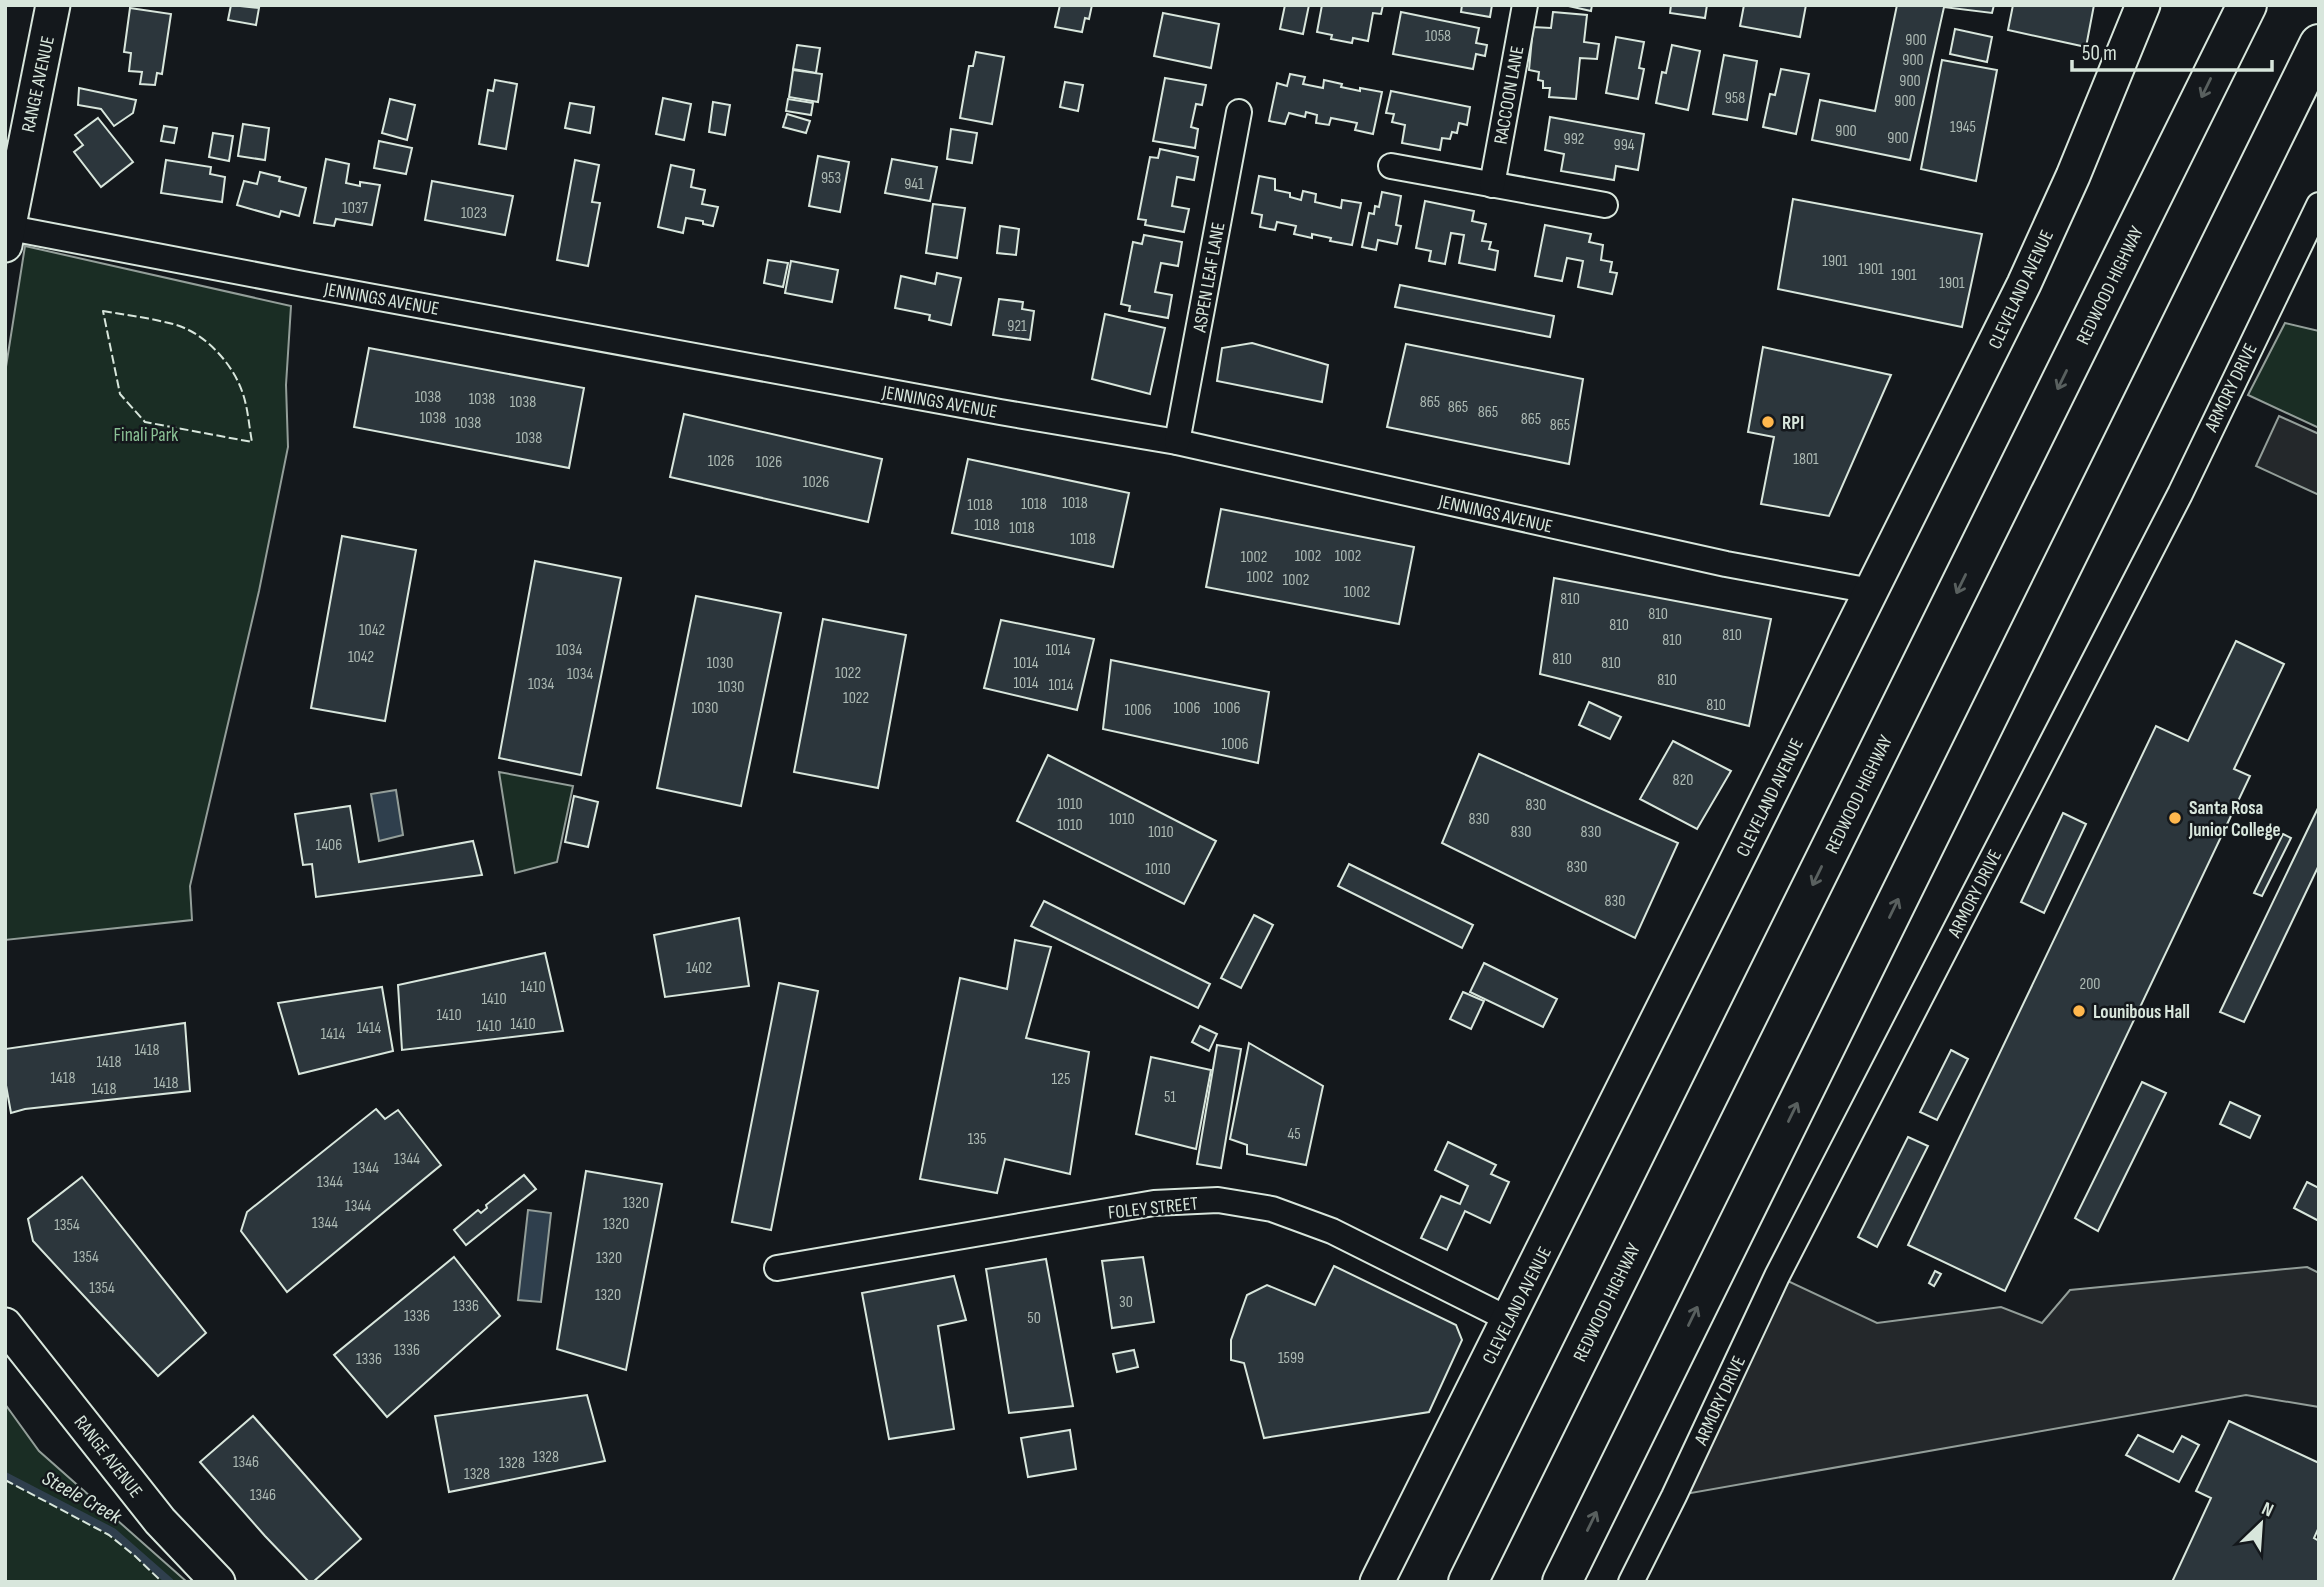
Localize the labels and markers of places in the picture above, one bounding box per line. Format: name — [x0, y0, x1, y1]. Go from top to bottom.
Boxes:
place label: RPI — [1782, 412, 1804, 435]
marker: RPI — [1760, 414, 1776, 430]
place label: Santa Rosa Junior College — [2188, 797, 2281, 842]
marker: Santa Rosa Junior College — [2167, 810, 2183, 826]
place label: Lounibous Hall — [2093, 1001, 2190, 1024]
marker: Lounibous Hall — [2071, 1003, 2087, 1019]

